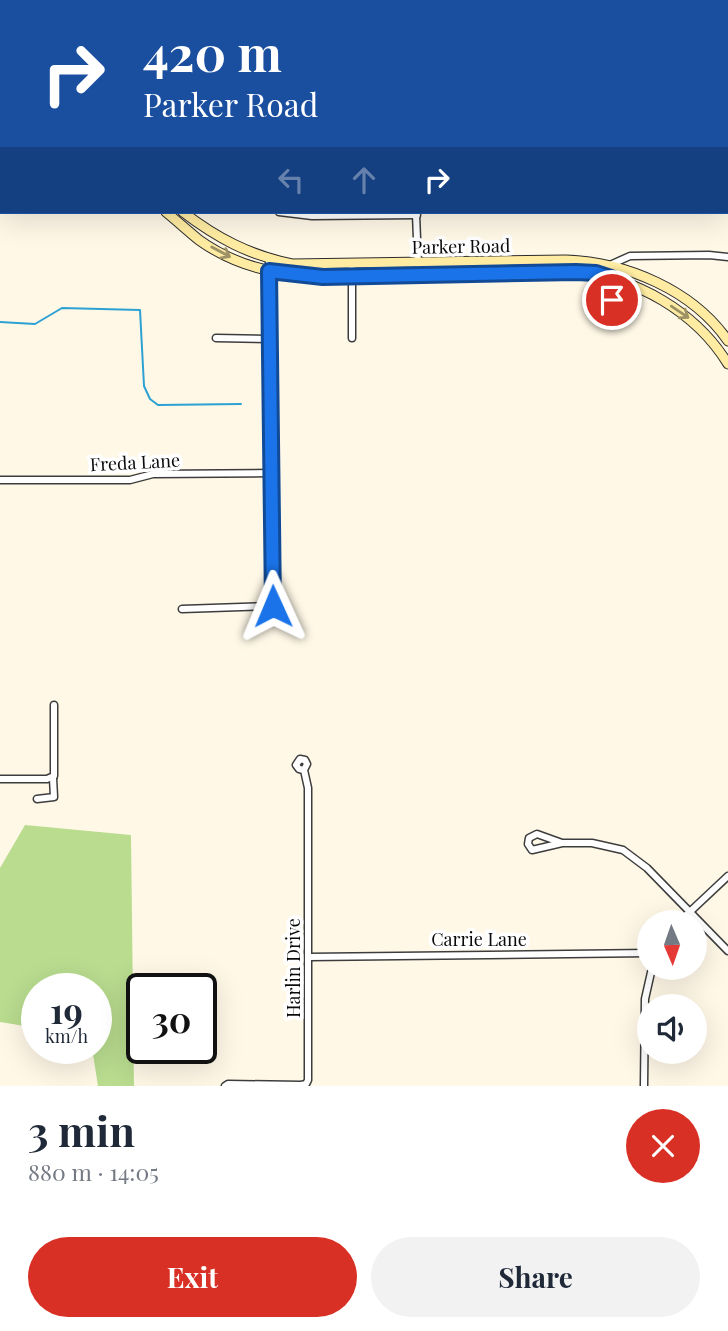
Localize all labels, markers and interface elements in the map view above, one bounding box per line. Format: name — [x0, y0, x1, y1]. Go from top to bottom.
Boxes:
text: 420 m — [143, 19, 282, 84]
icon: right — [28, 28, 119, 119]
text: Parker Road — [143, 82, 318, 125]
icon: left — [272, 161, 310, 199]
icon: ahead — [345, 161, 383, 199]
icon: right — [418, 161, 456, 199]
street label: Parker Road — [411, 233, 511, 259]
one-way arrow — [210, 246, 230, 260]
pin — [582, 270, 642, 330]
icon: arrive — [593, 281, 631, 319]
one-way arrow — [670, 305, 689, 319]
street label: Freda Lane — [89, 448, 181, 476]
position arrow — [236, 569, 310, 643]
north arrow — [637, 910, 707, 980]
map controls — [637, 910, 707, 1064]
street label: Harlin Drive — [281, 918, 305, 1018]
street label: Carrie Lane — [431, 927, 527, 951]
speed limit sign: 30 — [126, 973, 217, 1064]
text: 19 — [50, 986, 83, 1033]
button: sound — [637, 994, 707, 1064]
text: km/h — [45, 1024, 88, 1048]
text: 3 min — [28, 1102, 135, 1158]
button: close — [626, 1109, 700, 1183]
text: 880 m · 14:05 — [28, 1156, 159, 1187]
button: Exit — [28, 1237, 357, 1317]
button: Share — [371, 1237, 700, 1317]

